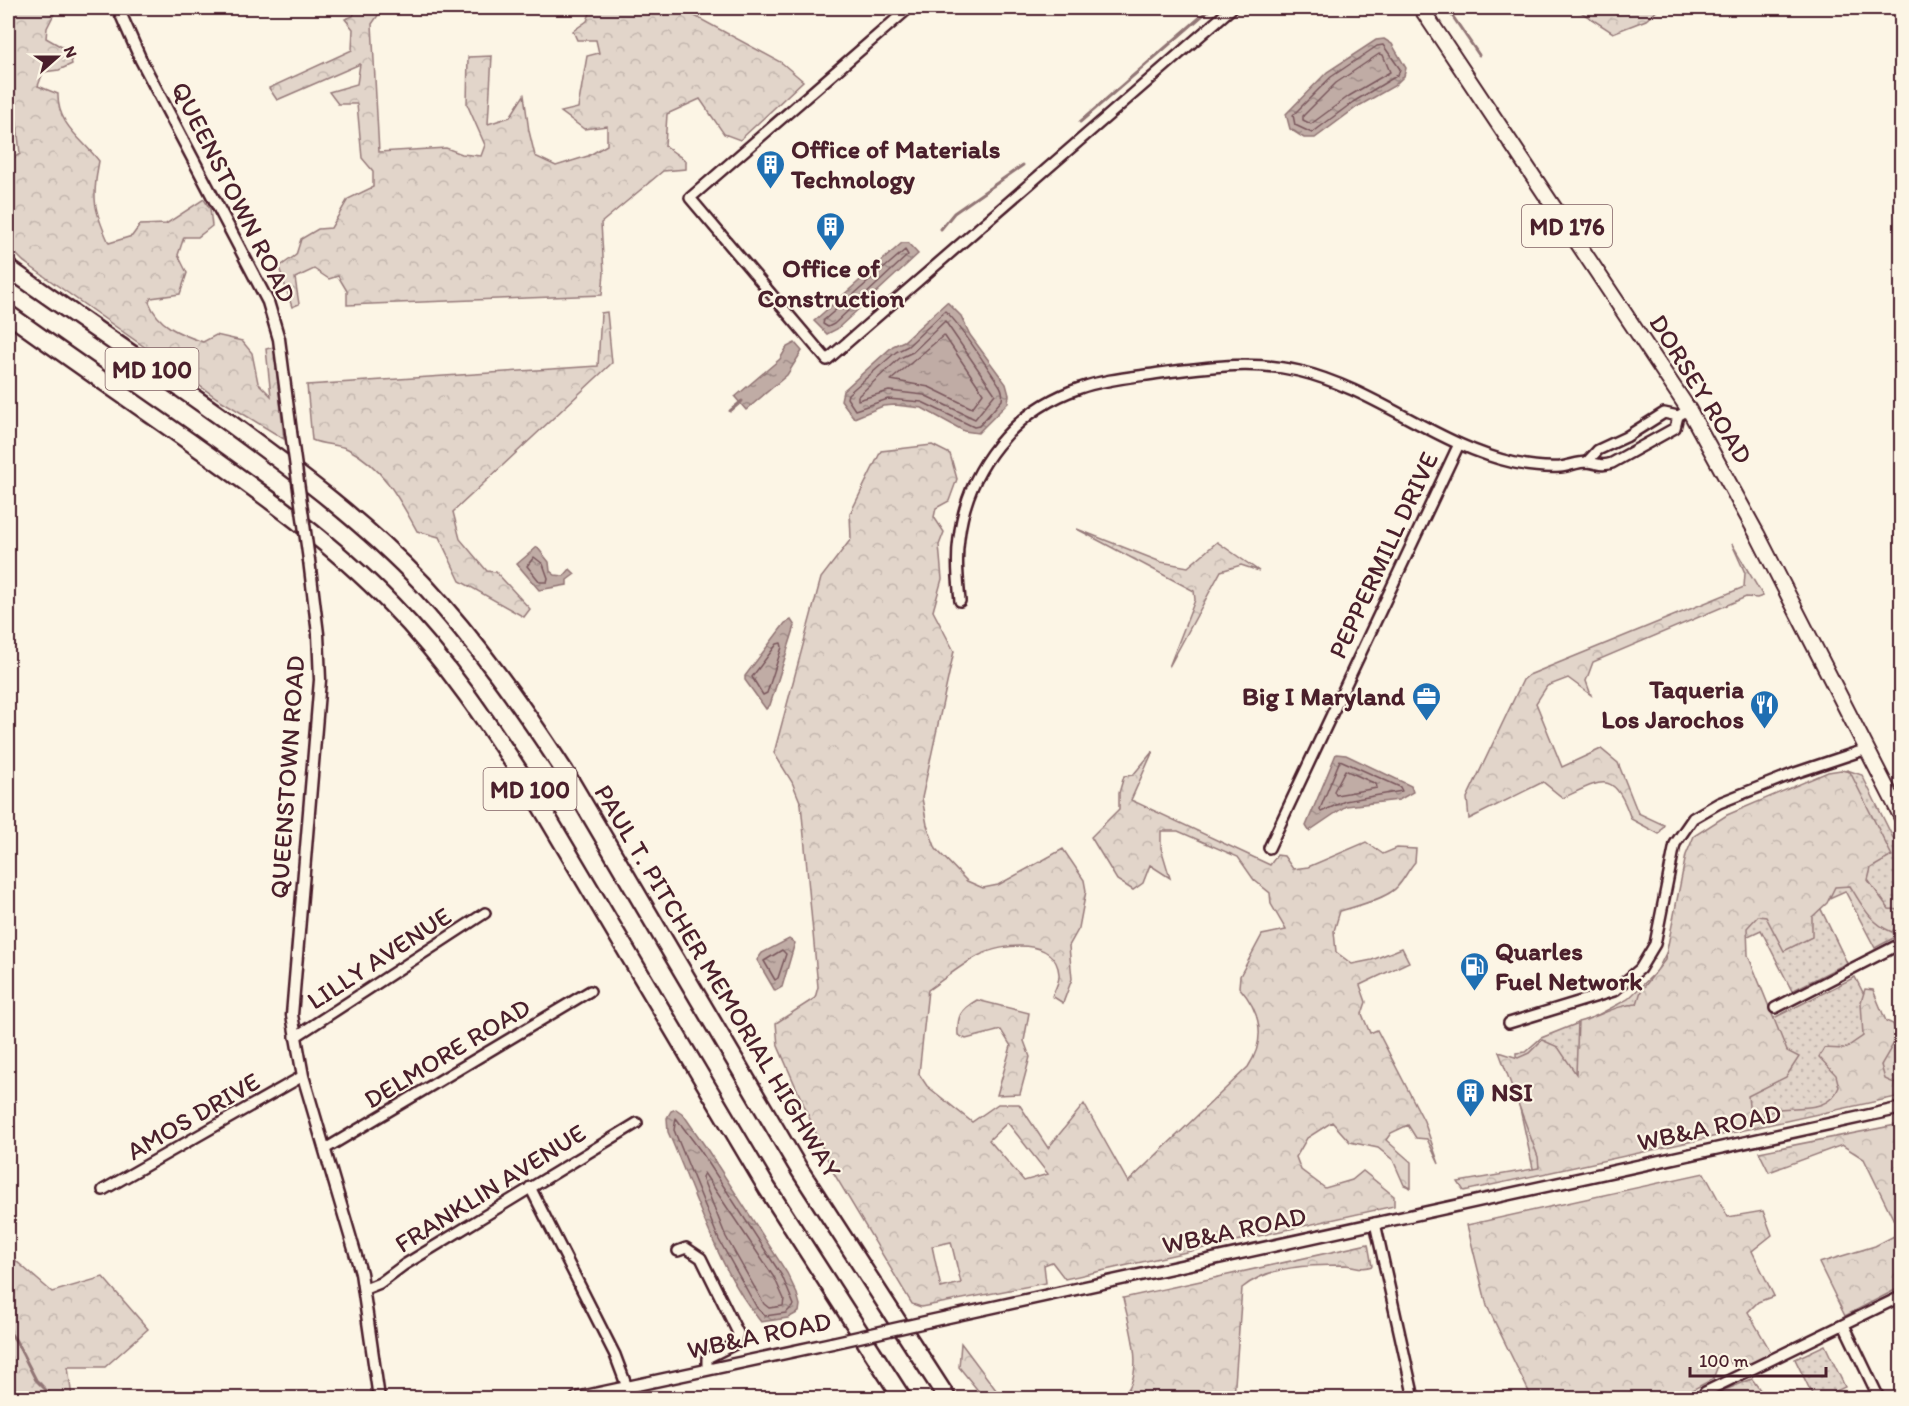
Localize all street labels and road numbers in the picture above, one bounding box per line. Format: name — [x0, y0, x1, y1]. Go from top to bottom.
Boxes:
street label: QUEENSTOWN ROAD — [164, 76, 304, 308]
road number: MD 176 — [1522, 205, 1612, 247]
street label: DORSEY ROAD — [1642, 308, 1760, 470]
road number: MD 100 — [106, 348, 198, 390]
street label: PEPPERMILL DRIVE — [1321, 447, 1445, 663]
street label: QUEENSTOWN ROAD — [263, 654, 311, 900]
road number: MD 100 — [484, 768, 576, 810]
street label: PAUL T. PITCHER MEMORIAL HIGHWAY — [587, 778, 849, 1184]
street label: LILLY AVENUE — [301, 900, 457, 1016]
street label: DELMORE ROAD — [358, 991, 536, 1115]
street label: AMOS DRIVE — [121, 1065, 265, 1167]
street label: WB&A ROAD — [1634, 1096, 1784, 1158]
street label: FRANKLIN AVENUE — [389, 1116, 591, 1260]
street label: WB&A ROAD — [1159, 1199, 1309, 1261]
street label: WB&A ROAD — [684, 1304, 834, 1366]

